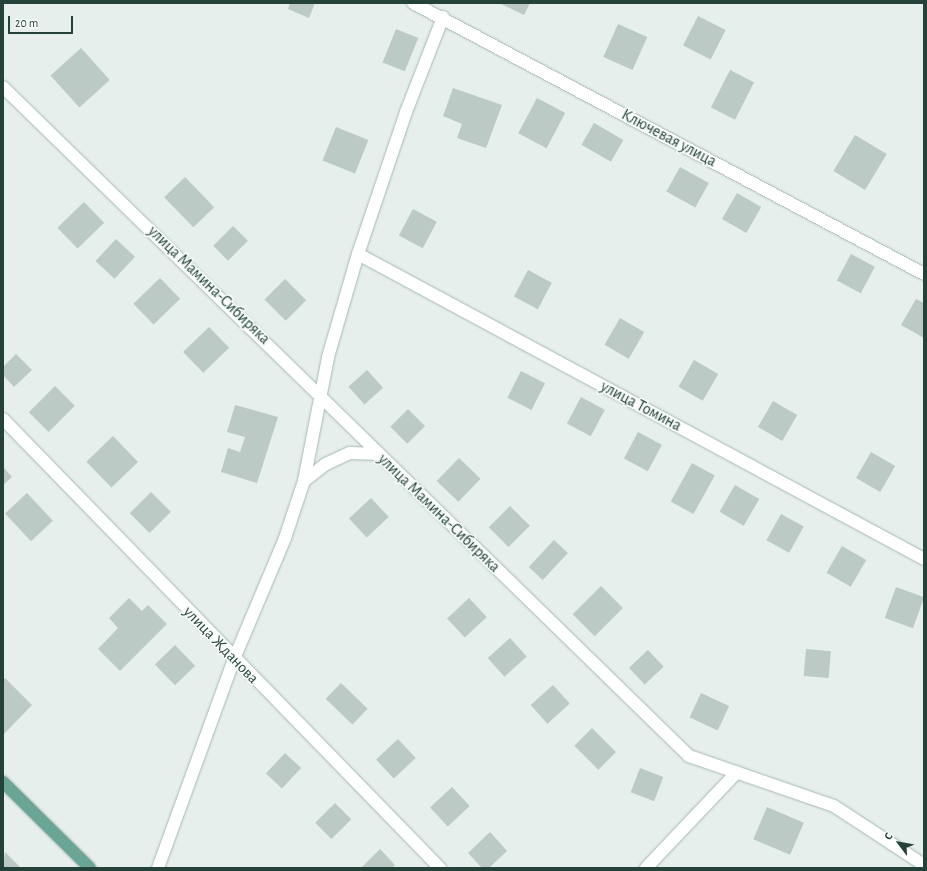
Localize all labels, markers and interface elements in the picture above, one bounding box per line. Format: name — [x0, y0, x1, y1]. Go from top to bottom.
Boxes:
scale bar — [10, 8, 75, 34]
text: 20 m — [15, 17, 38, 29]
street label: Ключевая улица — [618, 105, 720, 171]
street label: улица Мамина-Сибиряка — [144, 222, 274, 348]
street label: улица Томина — [597, 377, 685, 435]
street label: улица Мамина-Сибиряка — [374, 450, 504, 576]
street label: улица Жданова — [179, 602, 263, 688]
north arrow — [879, 823, 919, 863]
text: С — [882, 831, 895, 842]

